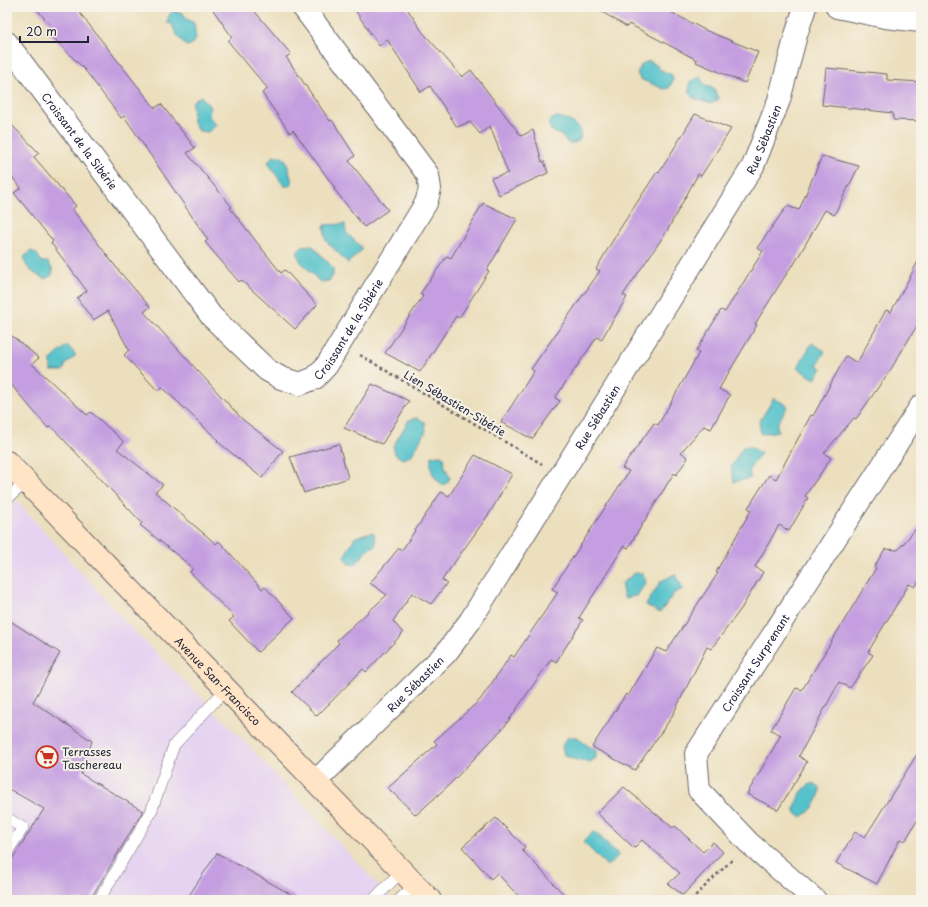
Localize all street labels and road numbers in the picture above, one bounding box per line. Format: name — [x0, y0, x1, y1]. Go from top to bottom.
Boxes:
street label: Croissant de la Sibérie — [38, 89, 122, 193]
street label: Rue Sébastien — [741, 102, 785, 177]
street label: Croissant de la Sibérie — [309, 275, 387, 383]
street label: Lien Sébastien-Sibérie — [401, 366, 509, 440]
street label: Rue Sébastien — [570, 381, 624, 453]
street label: Croissant Surprenant — [717, 610, 794, 715]
street label: Avenue San-Francisco — [171, 632, 265, 729]
street label: Rue Sébastien — [383, 652, 447, 715]

